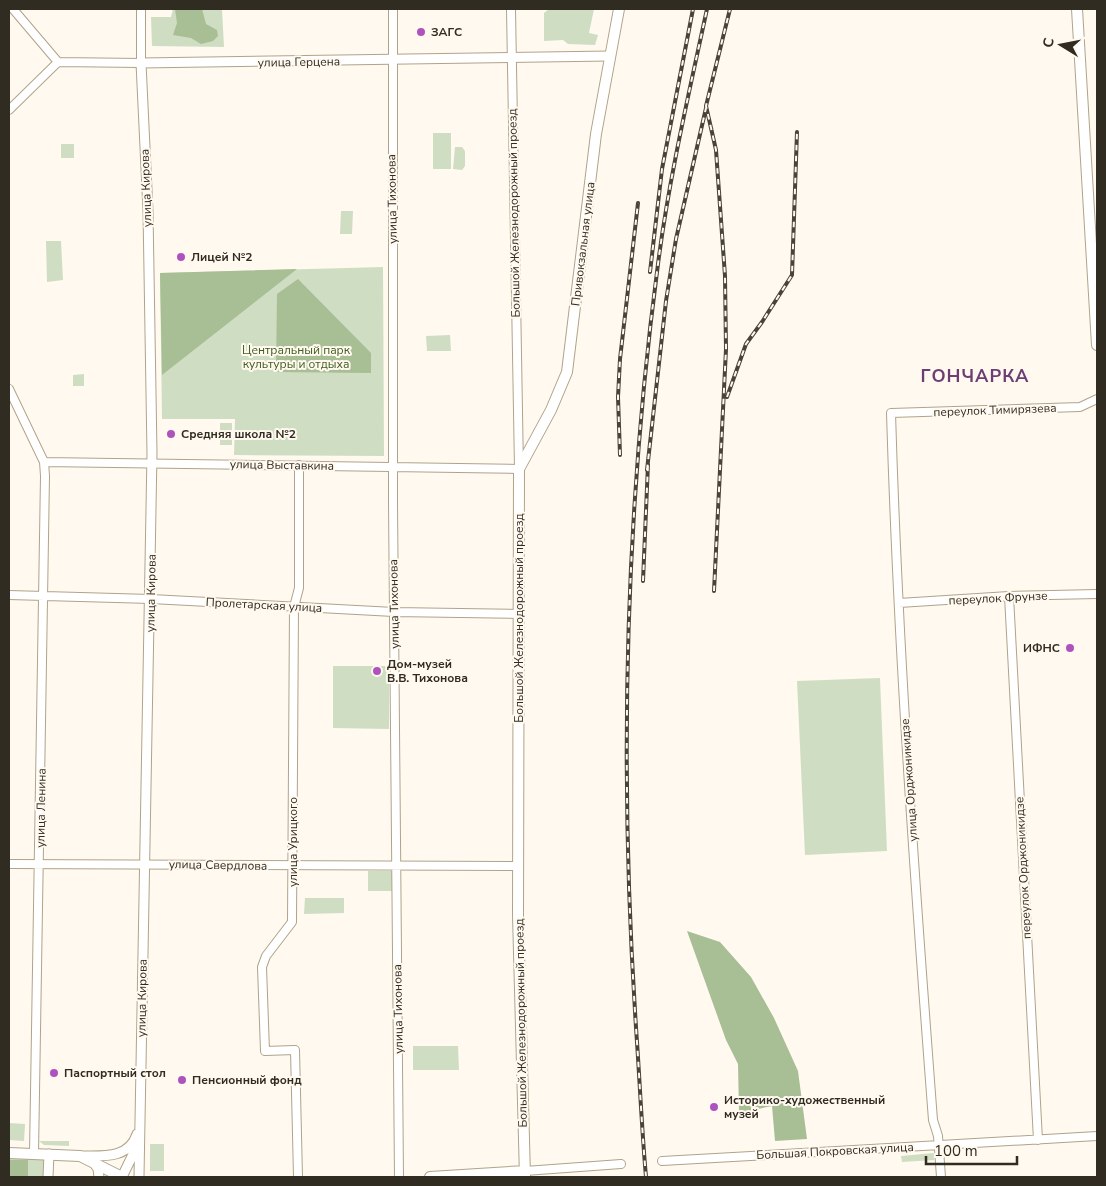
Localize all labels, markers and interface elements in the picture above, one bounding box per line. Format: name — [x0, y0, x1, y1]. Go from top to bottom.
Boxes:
north arrow — [1036, 20, 1086, 70]
place label: ЗАГС — [431, 24, 462, 40]
marker: ЗАГС — [415, 26, 427, 38]
text: С — [1039, 36, 1059, 49]
street label: улица Герцена — [258, 53, 340, 71]
street label: Большой Железнодорожный проезд — [504, 108, 524, 318]
street label: улица Кирова — [137, 149, 155, 227]
street label: улица Тихонова — [383, 154, 401, 244]
street label: Привокзальная улица — [567, 181, 599, 307]
place label: Лицей №2 — [191, 249, 252, 265]
marker: Лицей №2 — [175, 251, 187, 263]
park label: Центральный парк культуры и отдыха — [242, 342, 351, 372]
district label: ГОНЧАРКА — [921, 364, 1029, 388]
street label: переулок Тимирязева — [933, 400, 1057, 420]
place label: Средняя школа №2 — [181, 426, 296, 442]
marker: Средняя школа №2 — [165, 428, 177, 440]
street label: улица Выставкина — [230, 456, 334, 474]
street label: Большой Железнодорожный проезд — [511, 513, 527, 723]
street label: улица Кирова — [142, 554, 160, 632]
street label: улица Тихонова — [385, 559, 403, 649]
street label: переулок Фрунзе — [948, 587, 1048, 609]
street label: Пролетарская улица — [205, 594, 323, 616]
place label: ИФНС — [1023, 640, 1060, 656]
marker: ИФНС — [1064, 642, 1076, 654]
place label: Дом-музей В.В. Тихонова — [387, 656, 468, 686]
marker: Дом-музей В.В. Тихонова — [371, 665, 383, 677]
street label: улица Орджоникидзе — [897, 718, 921, 842]
street label: улица Ленина — [32, 768, 50, 848]
street label: переулок Орджоникидзе — [1011, 796, 1035, 940]
street label: улица Урицкого — [285, 797, 301, 887]
street label: улица Свердлова — [169, 856, 267, 874]
street label: Большой Железнодорожный проезд — [511, 918, 531, 1128]
street label: улица Кирова — [133, 959, 151, 1037]
street label: улица Тихонова — [389, 964, 407, 1054]
place label: Паспортный стол — [64, 1065, 166, 1081]
marker: Паспортный стол — [48, 1067, 60, 1079]
place label: Пенсионный фонд — [192, 1072, 302, 1088]
marker: Пенсионный фонд — [176, 1074, 188, 1086]
place label: Историко-художественный музей — [724, 1092, 885, 1122]
marker: Историко-художественный музей — [708, 1101, 720, 1113]
scale bar — [926, 1134, 1017, 1166]
street label: Большая Покровская улица — [756, 1139, 914, 1163]
text: 100 m — [934, 1141, 978, 1161]

